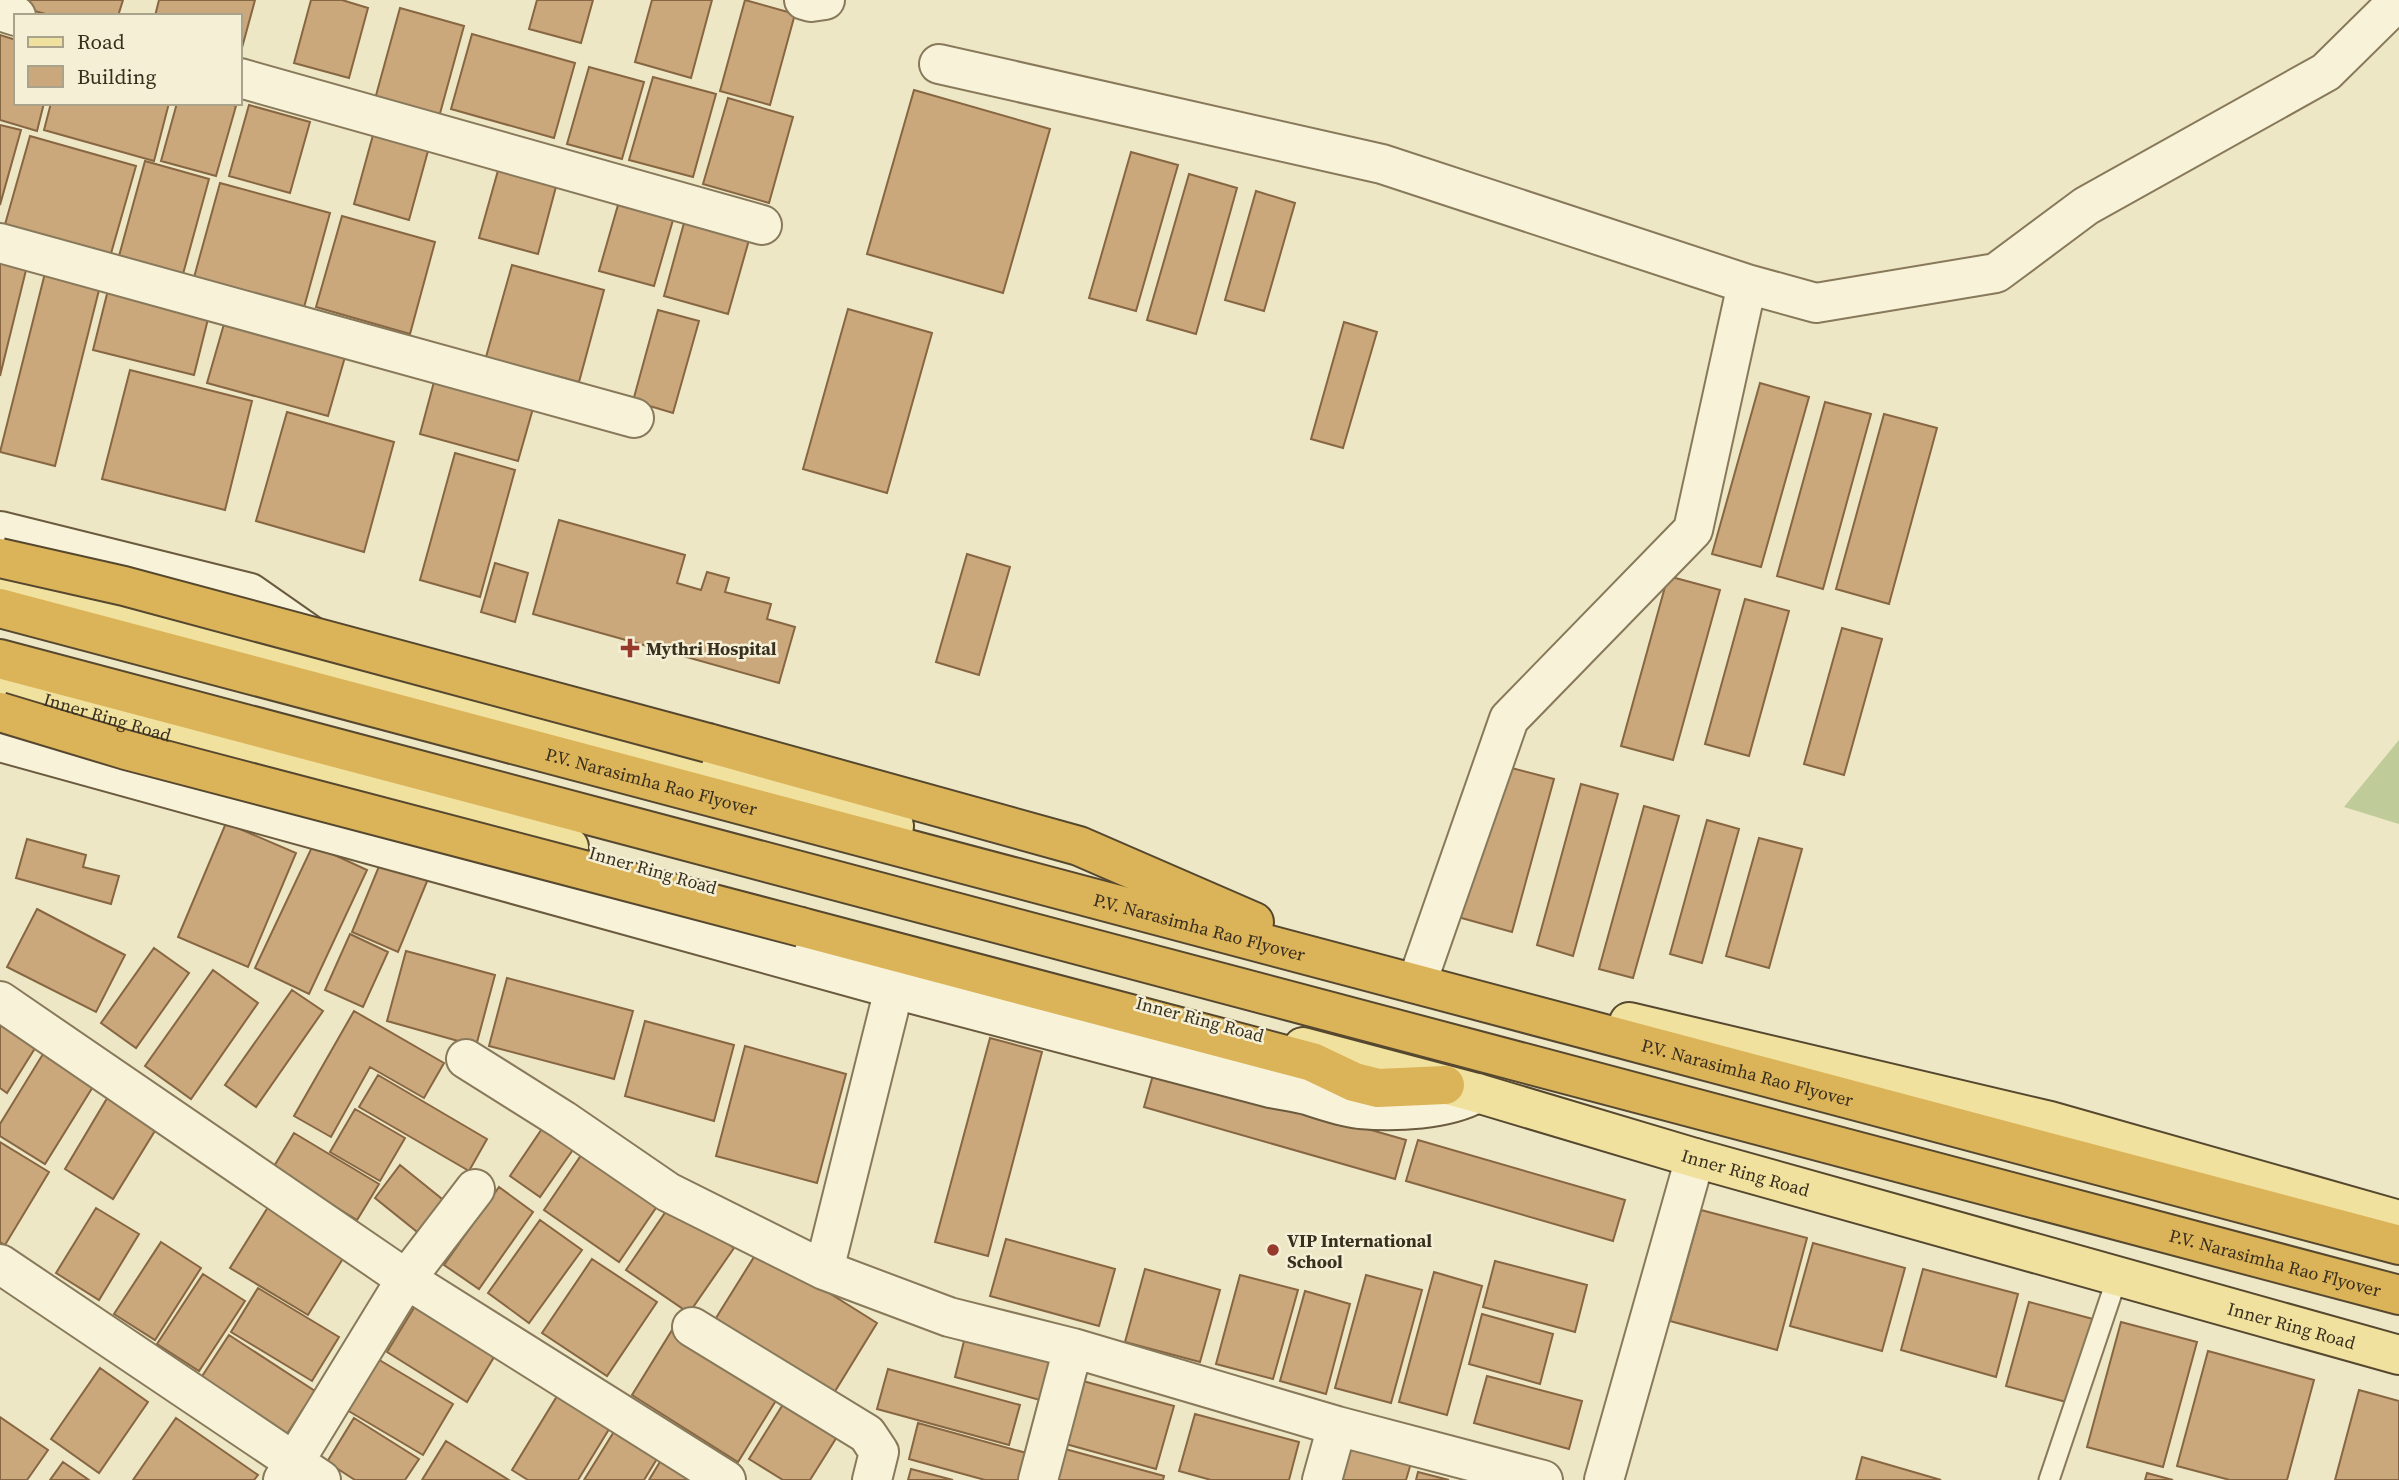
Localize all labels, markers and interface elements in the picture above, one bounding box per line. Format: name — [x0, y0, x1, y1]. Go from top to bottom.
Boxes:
legend — [14, 14, 242, 105]
text: Road — [77, 27, 125, 56]
text: Building — [77, 62, 156, 91]
place label: Mythri Hospital — [646, 636, 777, 661]
marker: Mythri Hospital — [620, 638, 640, 658]
street label: Inner Ring Road — [41, 686, 174, 747]
street label: P.V. Narasimha Rao Flyover — [543, 741, 760, 821]
street label: Inner Ring Road — [586, 840, 720, 900]
street label: P.V. Narasimha Rao Flyover — [1091, 886, 1309, 967]
street label: Inner Ring Road — [1133, 990, 1267, 1048]
street label: P.V. Narasimha Rao Flyover — [1639, 1032, 1857, 1112]
street label: Inner Ring Road — [1679, 1142, 1812, 1202]
street label: P.V. Narasimha Rao Flyover — [2167, 1222, 2384, 1302]
place label: VIP International School — [1287, 1228, 1432, 1274]
marker: VIP International School — [1265, 1242, 1281, 1258]
street label: Inner Ring Road — [2225, 1295, 2359, 1355]

